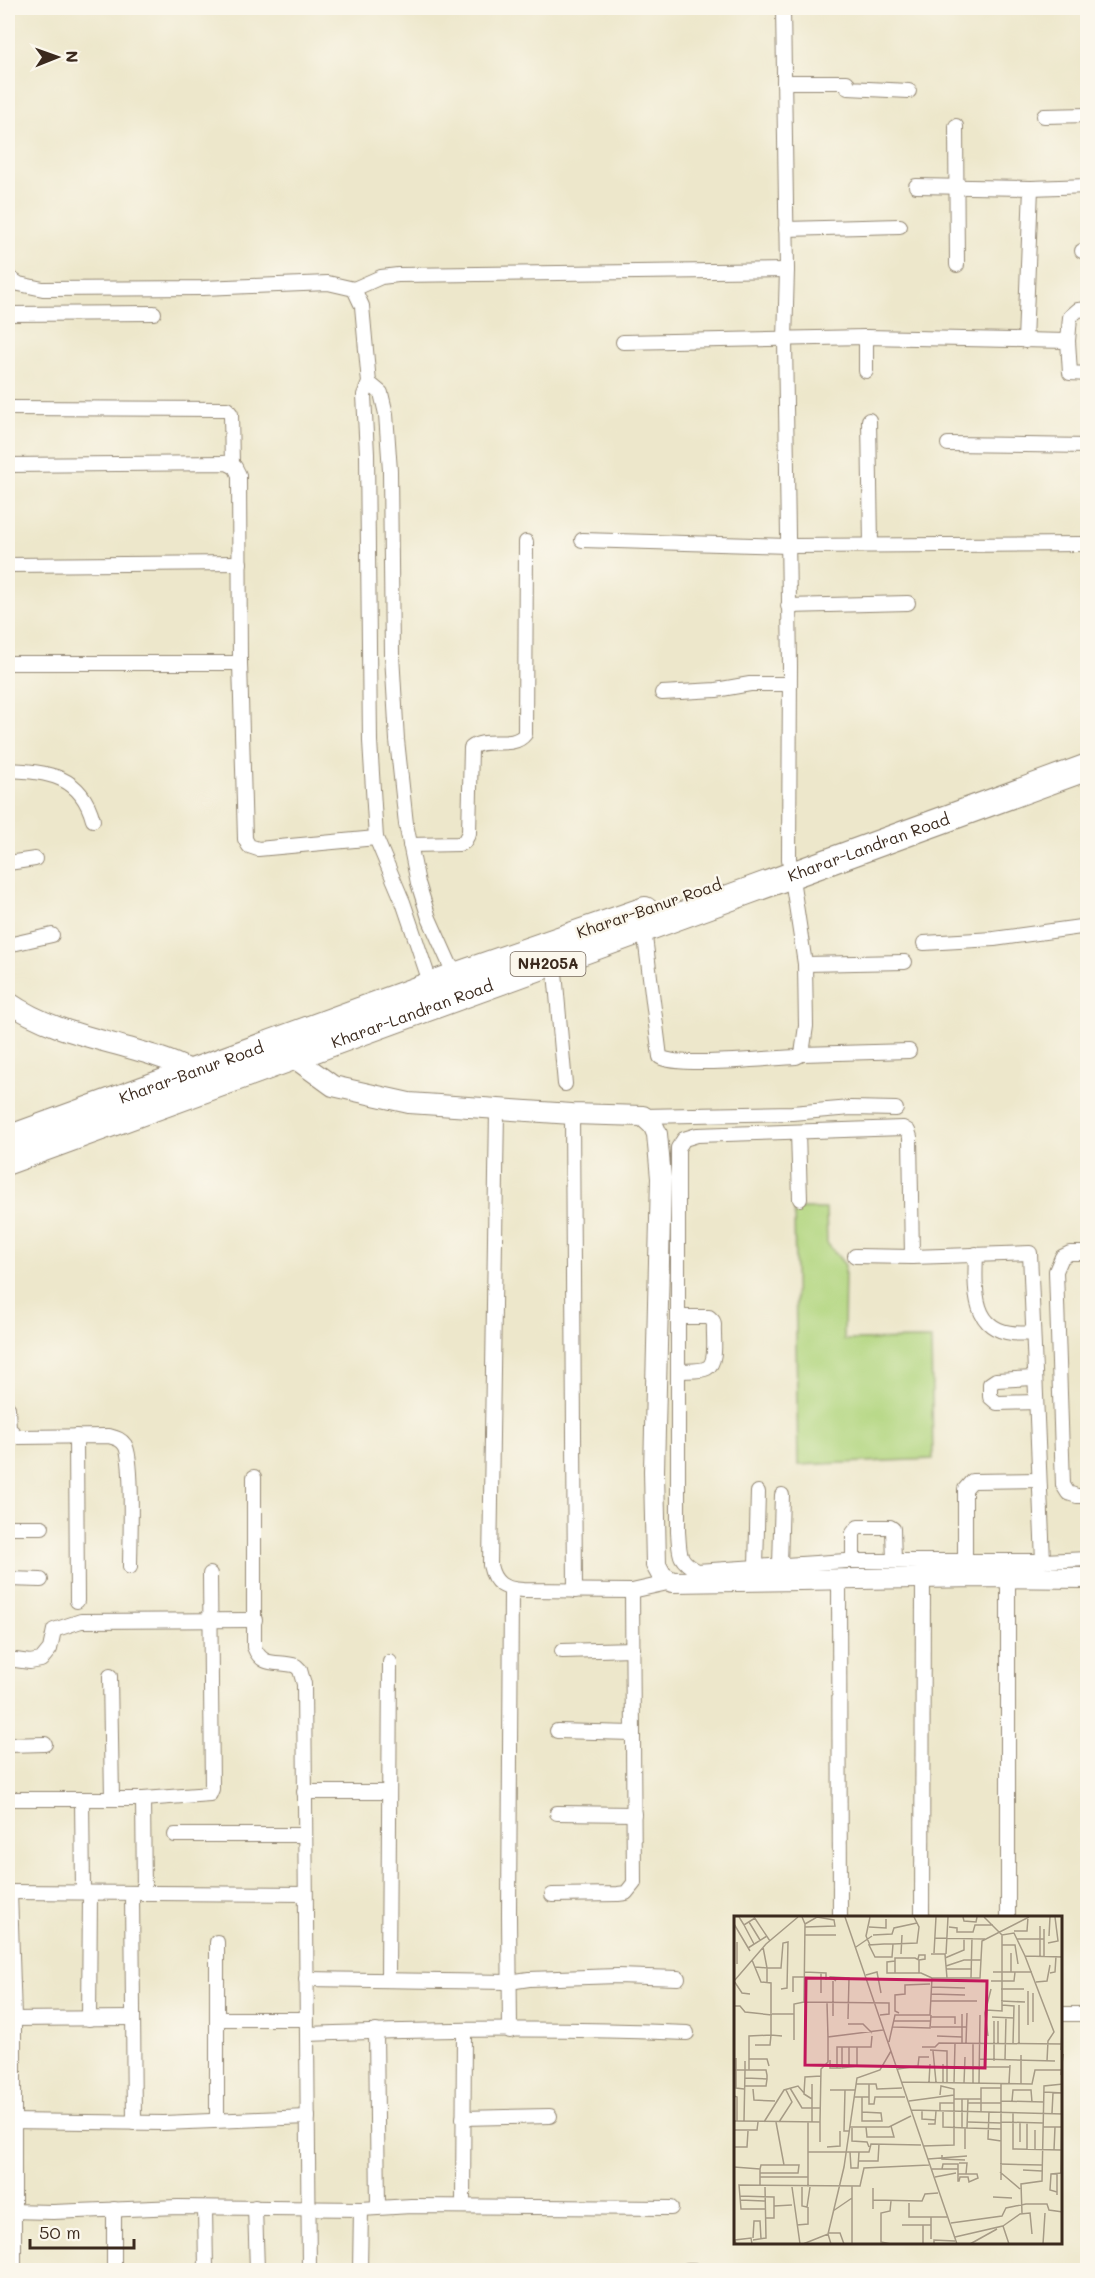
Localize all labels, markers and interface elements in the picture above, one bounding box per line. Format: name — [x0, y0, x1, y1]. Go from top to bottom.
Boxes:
north arrow — [27, 27, 87, 87]
text: N — [62, 50, 83, 63]
street label: Kharar-Landran Road — [784, 807, 952, 886]
street label: Kharar-Banur Road — [574, 873, 724, 942]
road number: NH205A — [510, 952, 586, 976]
street label: Kharar-Landran Road — [328, 974, 496, 1052]
street label: Kharar-Banur Road — [116, 1036, 266, 1108]
inset map — [734, 1916, 1062, 2245]
scale bar — [30, 2212, 134, 2250]
text: 50 m — [39, 2220, 81, 2244]

